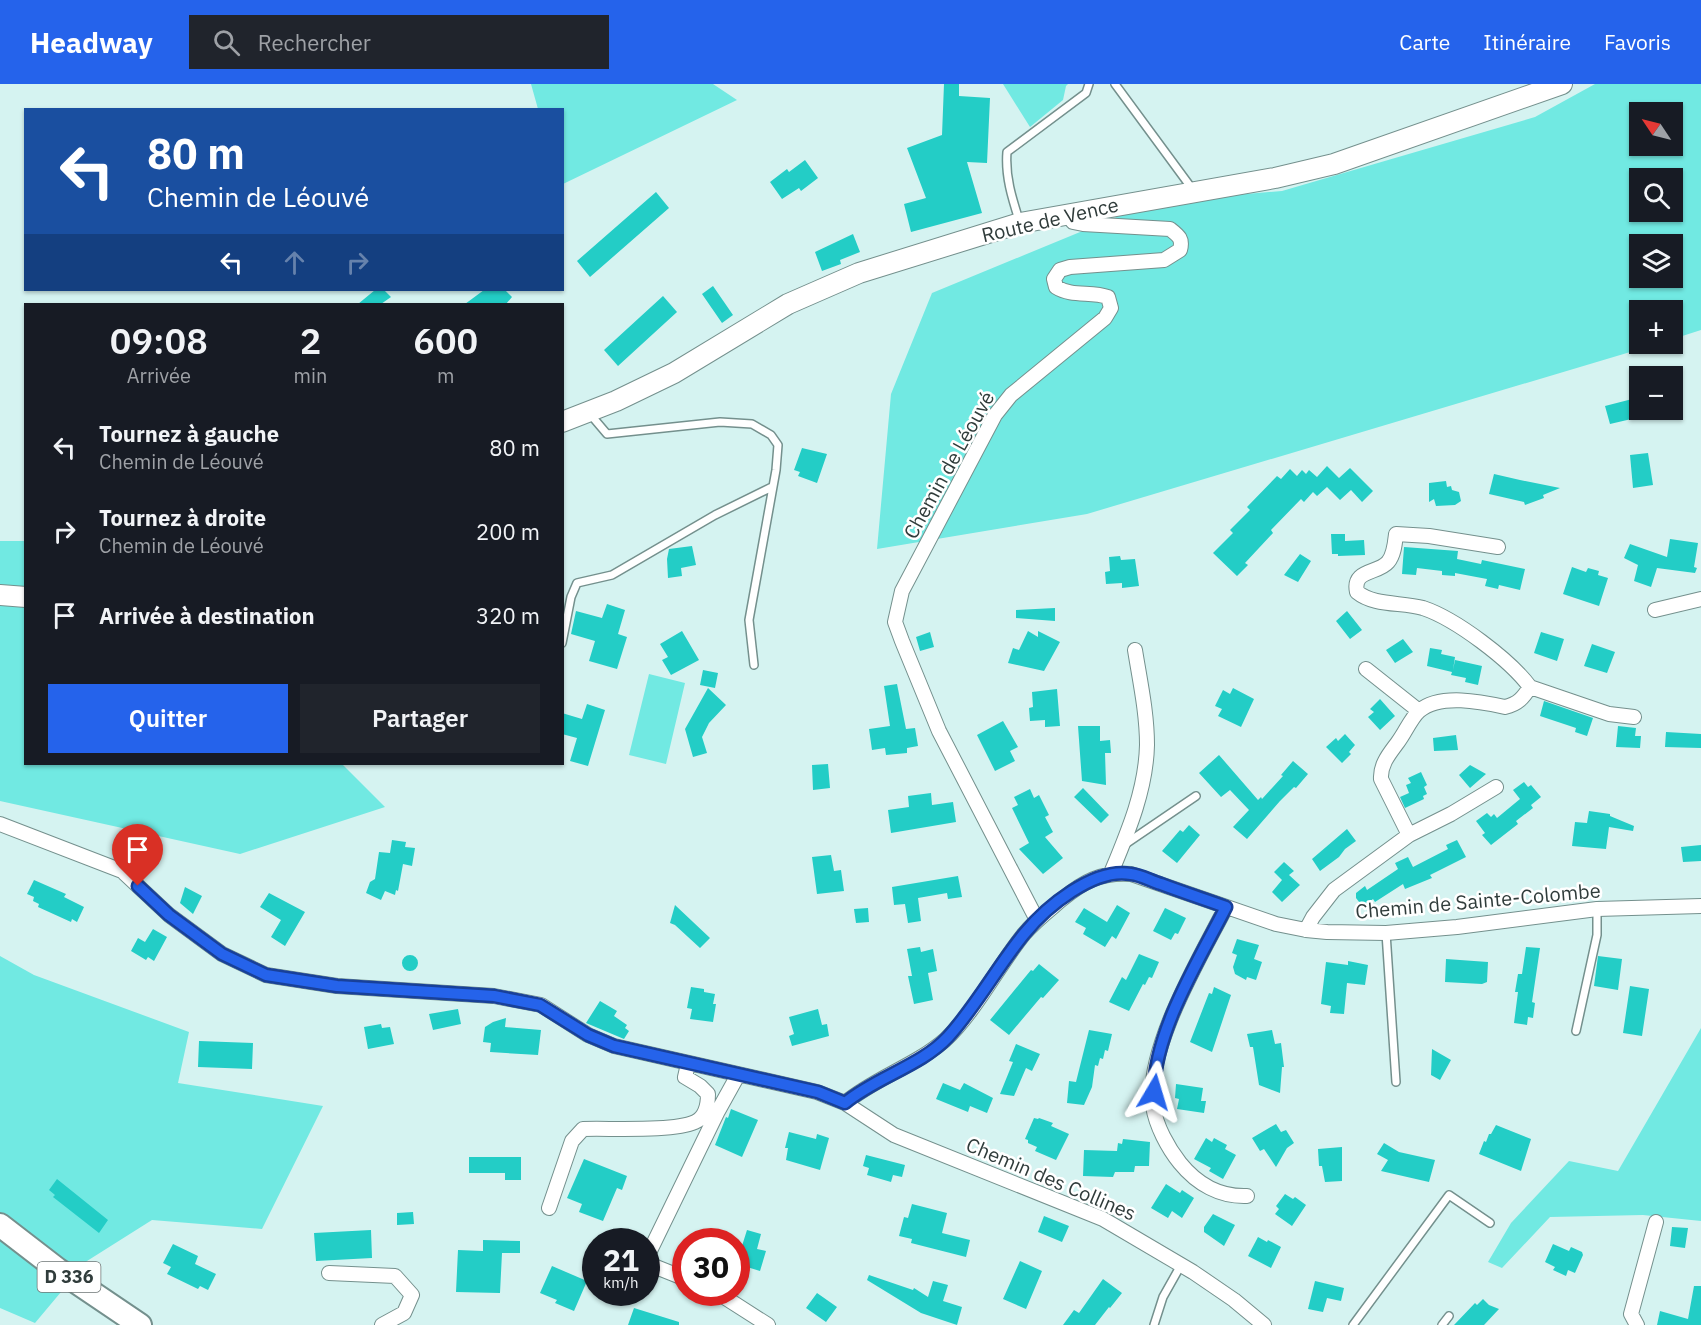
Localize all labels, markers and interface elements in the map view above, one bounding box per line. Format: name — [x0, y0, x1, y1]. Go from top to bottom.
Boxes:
search box — [189, 15, 609, 69]
text: Headway — [30, 24, 153, 61]
icon: search — [210, 26, 243, 59]
text: Rechercher — [258, 28, 371, 57]
text: Carte — [1399, 28, 1450, 56]
text: Itinéraire — [1483, 28, 1571, 56]
text: Favoris — [1604, 28, 1671, 56]
north arrow — [1629, 102, 1683, 156]
map controls — [1629, 102, 1683, 420]
text: 80 m — [147, 126, 245, 181]
icon: left — [48, 132, 126, 210]
button: search — [1629, 168, 1683, 222]
text: Chemin de Léouvé — [147, 179, 369, 214]
street label: Route de Vence — [979, 191, 1121, 248]
button: layers — [1629, 234, 1683, 288]
icon: left — [215, 246, 248, 279]
icon: ahead — [278, 246, 311, 279]
icon: right — [341, 246, 374, 279]
button: + — [1629, 300, 1683, 354]
text: 09:08 — [110, 317, 208, 364]
text: 2 — [300, 317, 321, 364]
text: 600 — [413, 317, 478, 364]
text: Arrivée — [127, 362, 191, 389]
text: min — [294, 362, 327, 389]
text: m — [437, 362, 454, 389]
button: − — [1629, 366, 1683, 420]
street label: Chemin de Léouvé — [897, 386, 1000, 543]
text: Tournez à gauche — [99, 419, 279, 448]
icon: left — [48, 431, 81, 464]
text: 80 m — [489, 433, 540, 462]
text: Chemin de Léouvé — [99, 448, 264, 475]
text: Tournez à droite — [99, 503, 266, 532]
icon: right — [48, 515, 81, 548]
text: 200 m — [476, 517, 540, 546]
text: Chemin de Léouvé — [99, 532, 264, 559]
icon: arrive — [48, 599, 81, 632]
text: Arrivée à destination — [99, 601, 315, 630]
text: 320 m — [476, 601, 540, 630]
button: Quitter — [48, 684, 288, 753]
button: Partager — [300, 684, 540, 753]
pin — [112, 824, 163, 886]
icon: arrive — [121, 833, 154, 866]
street label: Chemin de Sainte-Colombe — [1354, 876, 1602, 925]
position arrow — [1122, 1060, 1186, 1124]
street label: Chemin des Collines — [962, 1131, 1140, 1226]
speed limit sign: 30 — [672, 1228, 750, 1306]
text: 21 — [603, 1240, 639, 1279]
road number: D 336 — [38, 1262, 100, 1292]
text: km/h — [603, 1273, 639, 1292]

